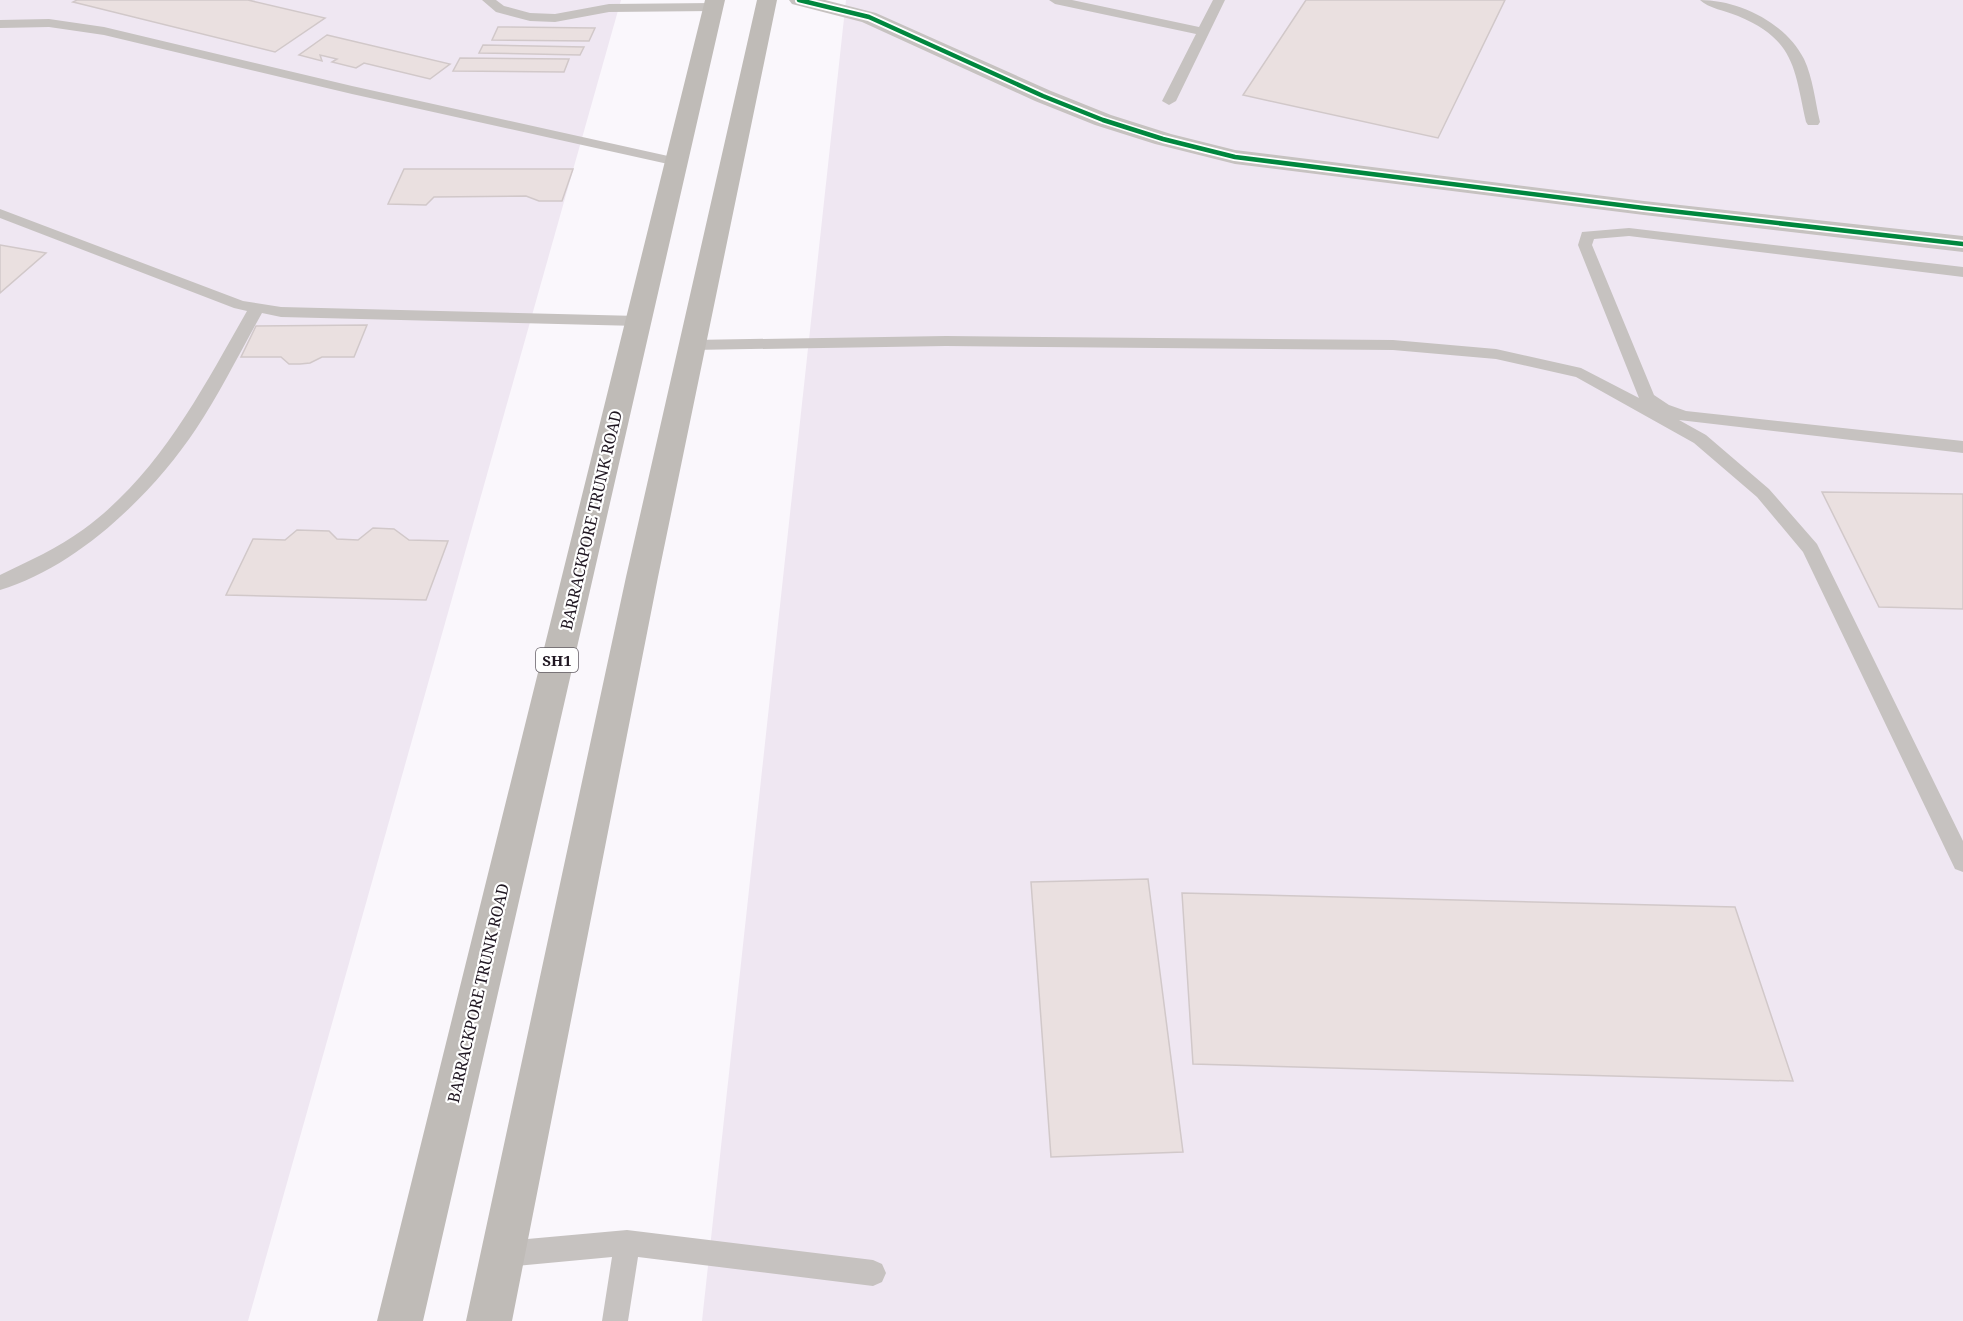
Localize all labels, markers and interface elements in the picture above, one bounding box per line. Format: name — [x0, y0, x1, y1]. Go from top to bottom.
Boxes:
street label: BARRACKPORE TRUNK ROAD — [555, 408, 627, 632]
road number: SH1 — [536, 648, 578, 672]
street label: BARRACKPORE TRUNK ROAD — [442, 881, 514, 1105]

